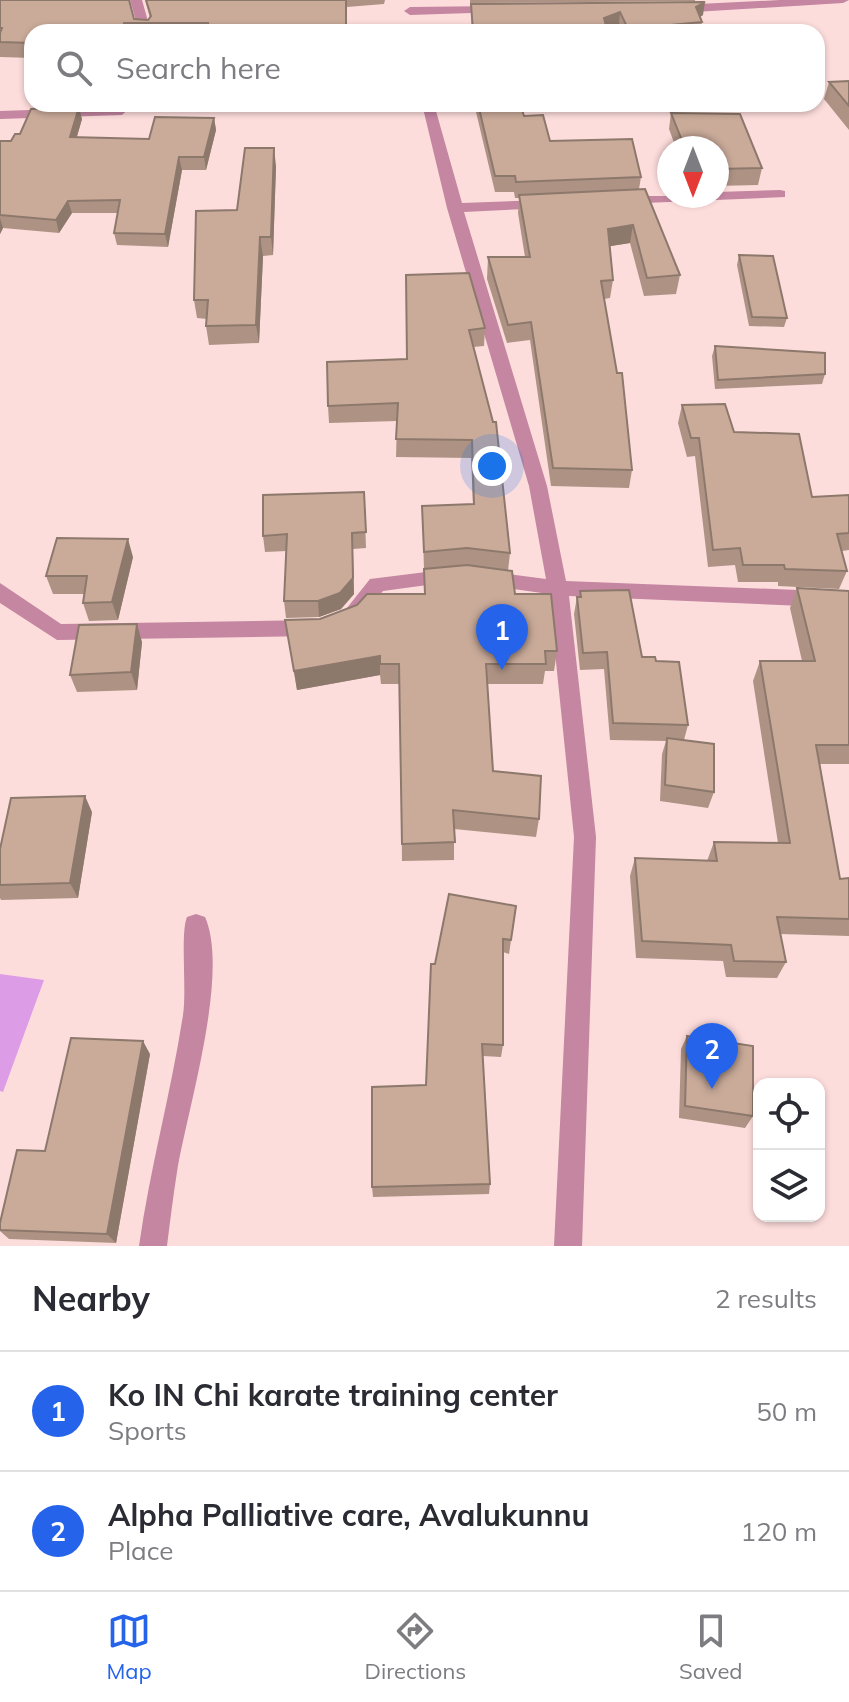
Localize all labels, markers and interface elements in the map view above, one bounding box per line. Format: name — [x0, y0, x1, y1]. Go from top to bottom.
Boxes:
search box — [24, 24, 825, 112]
icon: search — [52, 46, 96, 90]
text: Search here — [116, 49, 281, 87]
north arrow — [657, 136, 729, 208]
your location — [472, 446, 512, 486]
pin: 1 — [476, 604, 528, 670]
pin: 2 — [686, 1023, 738, 1089]
map controls — [753, 1078, 825, 1222]
button: locate — [753, 1078, 825, 1150]
button: layers — [753, 1150, 825, 1222]
text: Nearby — [32, 1277, 150, 1320]
text: 2 results — [715, 1282, 817, 1315]
text: Ko IN Chi karate training center — [108, 1376, 558, 1414]
text: 1 — [50, 1395, 66, 1428]
text: 50 m — [756, 1395, 817, 1428]
text: Sports — [108, 1414, 187, 1447]
text: Alpha Palliative care, Avalukunnu — [108, 1496, 589, 1534]
text: 2 — [50, 1515, 66, 1548]
text: 120 m — [741, 1515, 817, 1548]
text: Place — [108, 1534, 173, 1567]
tab: Map — [106, 1609, 152, 1685]
tab: Directions — [365, 1609, 466, 1685]
tab: Saved — [679, 1609, 743, 1685]

